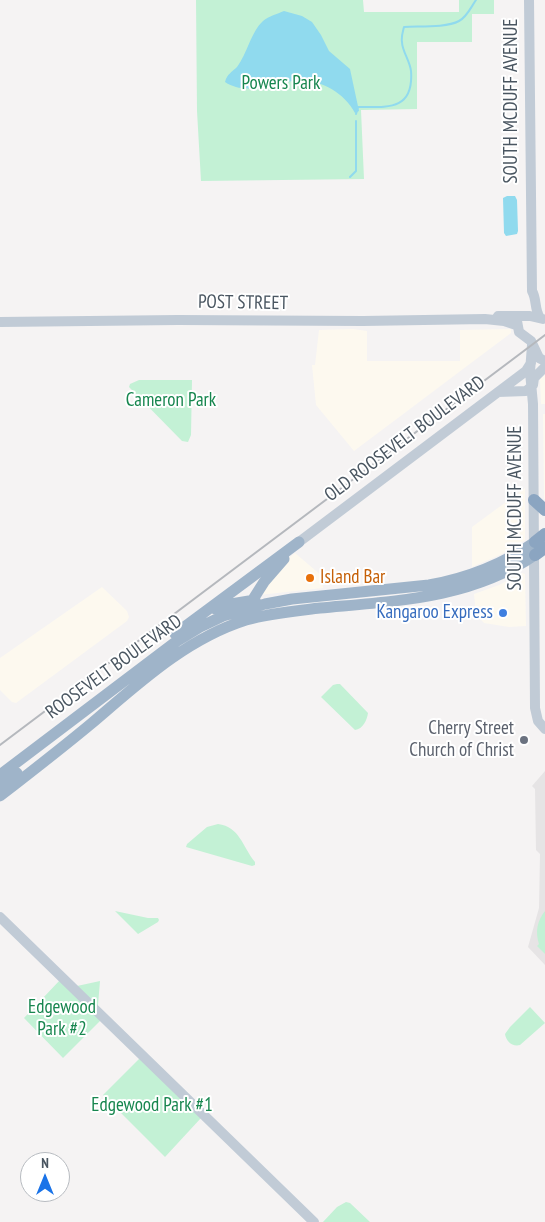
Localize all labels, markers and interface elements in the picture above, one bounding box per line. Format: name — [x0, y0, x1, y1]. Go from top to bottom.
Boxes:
street label: SOUTH MCDUFF AVENUE — [501, 18, 523, 184]
park label: Powers Park — [242, 73, 320, 95]
street label: POST STREET — [198, 291, 288, 315]
street label: OLD ROOSEVELT BOULEVARD — [320, 371, 490, 507]
park label: Cameron Park — [126, 390, 216, 412]
street label: SOUTH MCDUFF AVENUE — [505, 425, 527, 591]
place label: Island Bar — [320, 567, 385, 589]
marker: Island Bar — [304, 572, 316, 584]
place label: Kangaroo Express — [376, 602, 493, 624]
marker: Kangaroo Express — [497, 607, 509, 619]
street label: ROOSEVELT BOULEVARD — [42, 610, 186, 724]
place label: Cherry Street Church of Christ — [409, 718, 514, 762]
marker: Cherry Street Church of Christ — [518, 734, 530, 746]
park label: Edgewood Park #2 — [28, 997, 96, 1041]
park label: Edgewood Park #1 — [91, 1095, 213, 1117]
north arrow — [20, 1152, 70, 1202]
text: N — [41, 1154, 49, 1172]

